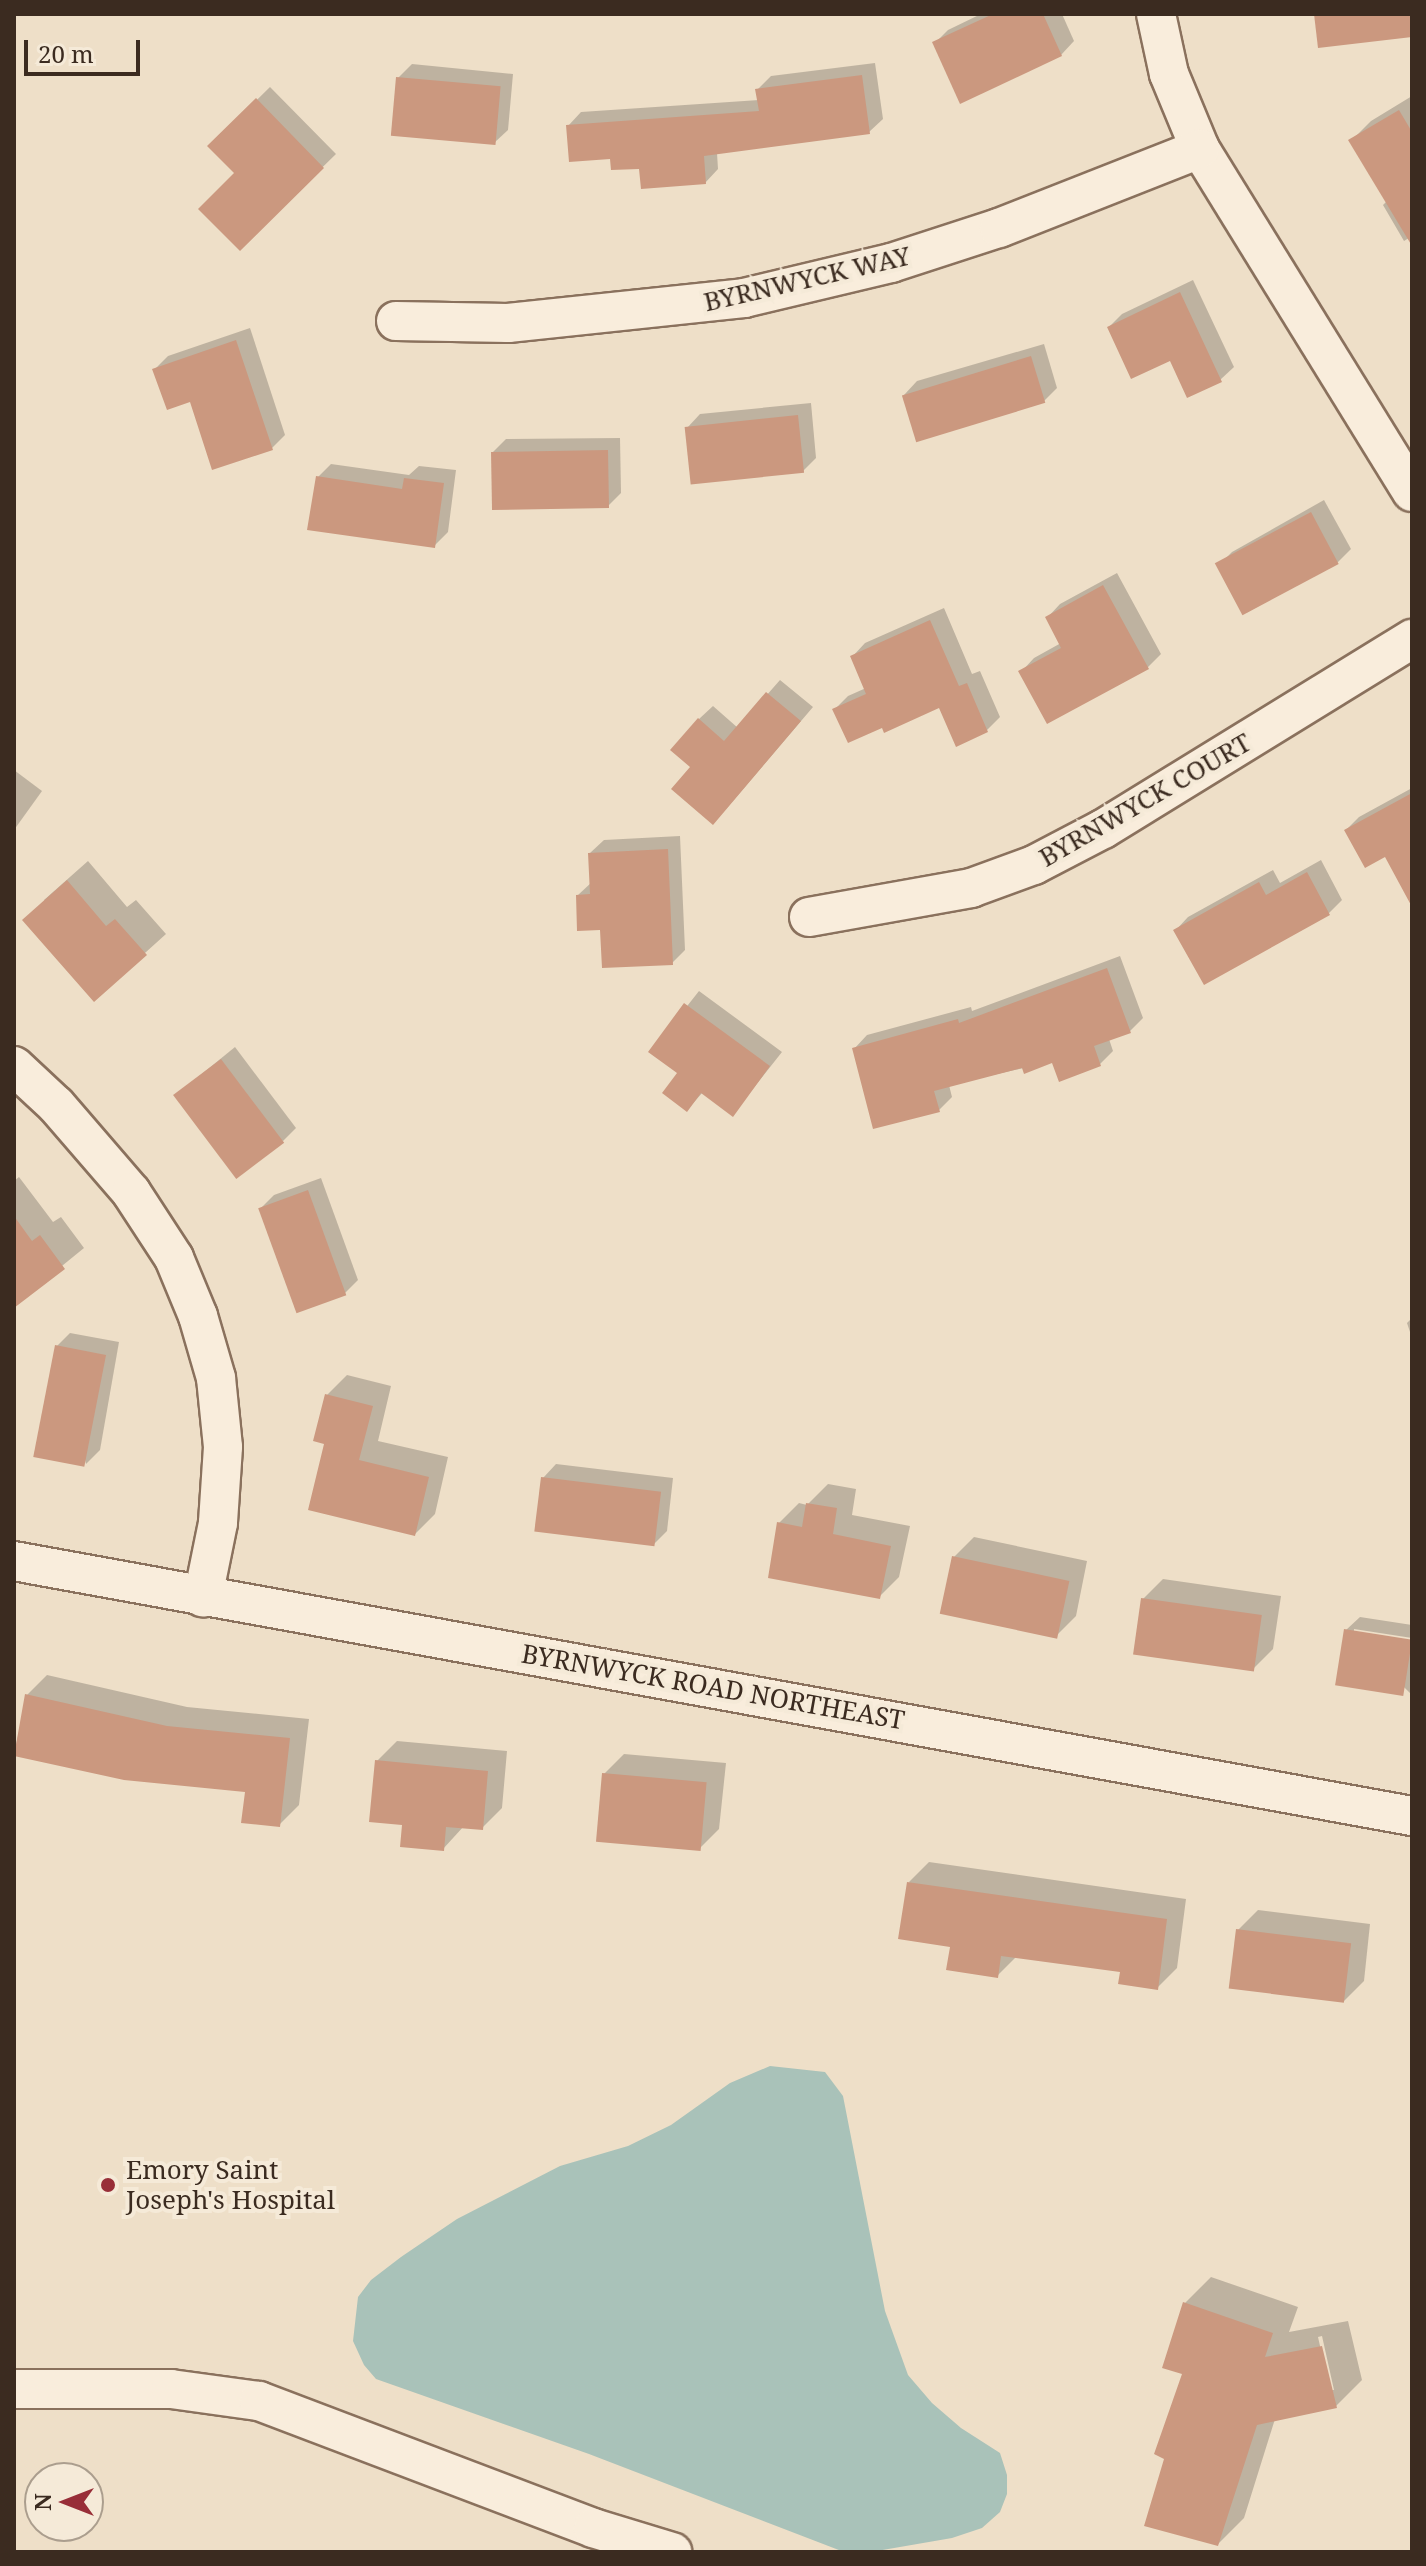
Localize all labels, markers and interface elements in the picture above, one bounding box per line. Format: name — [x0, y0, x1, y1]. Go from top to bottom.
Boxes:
scale bar — [28, 24, 144, 74]
text: 20 m — [38, 37, 94, 70]
street label: BYRNWYCK WAY — [701, 240, 913, 318]
street label: BYRNWYCK COURT — [1034, 727, 1256, 873]
street label: BYRNWYCK ROAD NORTHEAST — [519, 1638, 907, 1736]
place label: Emory Saint Joseph's Hospital — [126, 2154, 335, 2216]
marker: Emory Saint Joseph's Hospital — [97, 2174, 119, 2196]
north arrow — [24, 2462, 104, 2542]
text: N — [27, 2493, 57, 2511]

